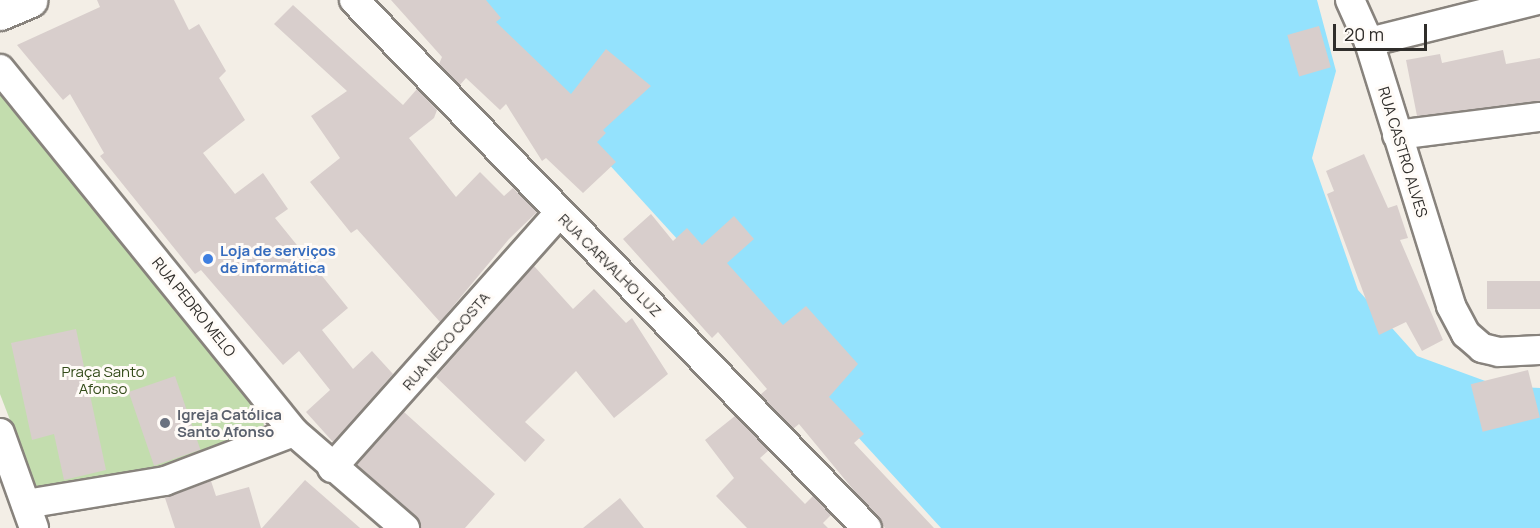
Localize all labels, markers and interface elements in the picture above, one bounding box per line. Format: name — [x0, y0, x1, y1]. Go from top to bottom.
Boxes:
scale bar — [1336, 12, 1430, 50]
text: 20 m — [1344, 22, 1384, 46]
street label: RUA CASTRO ALVES — [1375, 85, 1431, 219]
street label: RUA CARVALHO LUZ — [555, 210, 665, 320]
place label: Loja de serviços de informática — [220, 241, 336, 276]
marker: Loja de serviços de informática — [201, 252, 215, 266]
street label: RUA PEDRO MELO — [148, 254, 240, 360]
street label: RUA NECO COSTA — [399, 288, 493, 394]
park label: Praça Santo Afonso — [61, 362, 145, 397]
place label: Igreja Católica Santo Afonso — [177, 405, 282, 440]
marker: Igreja Católica Santo Afonso — [158, 416, 172, 430]

